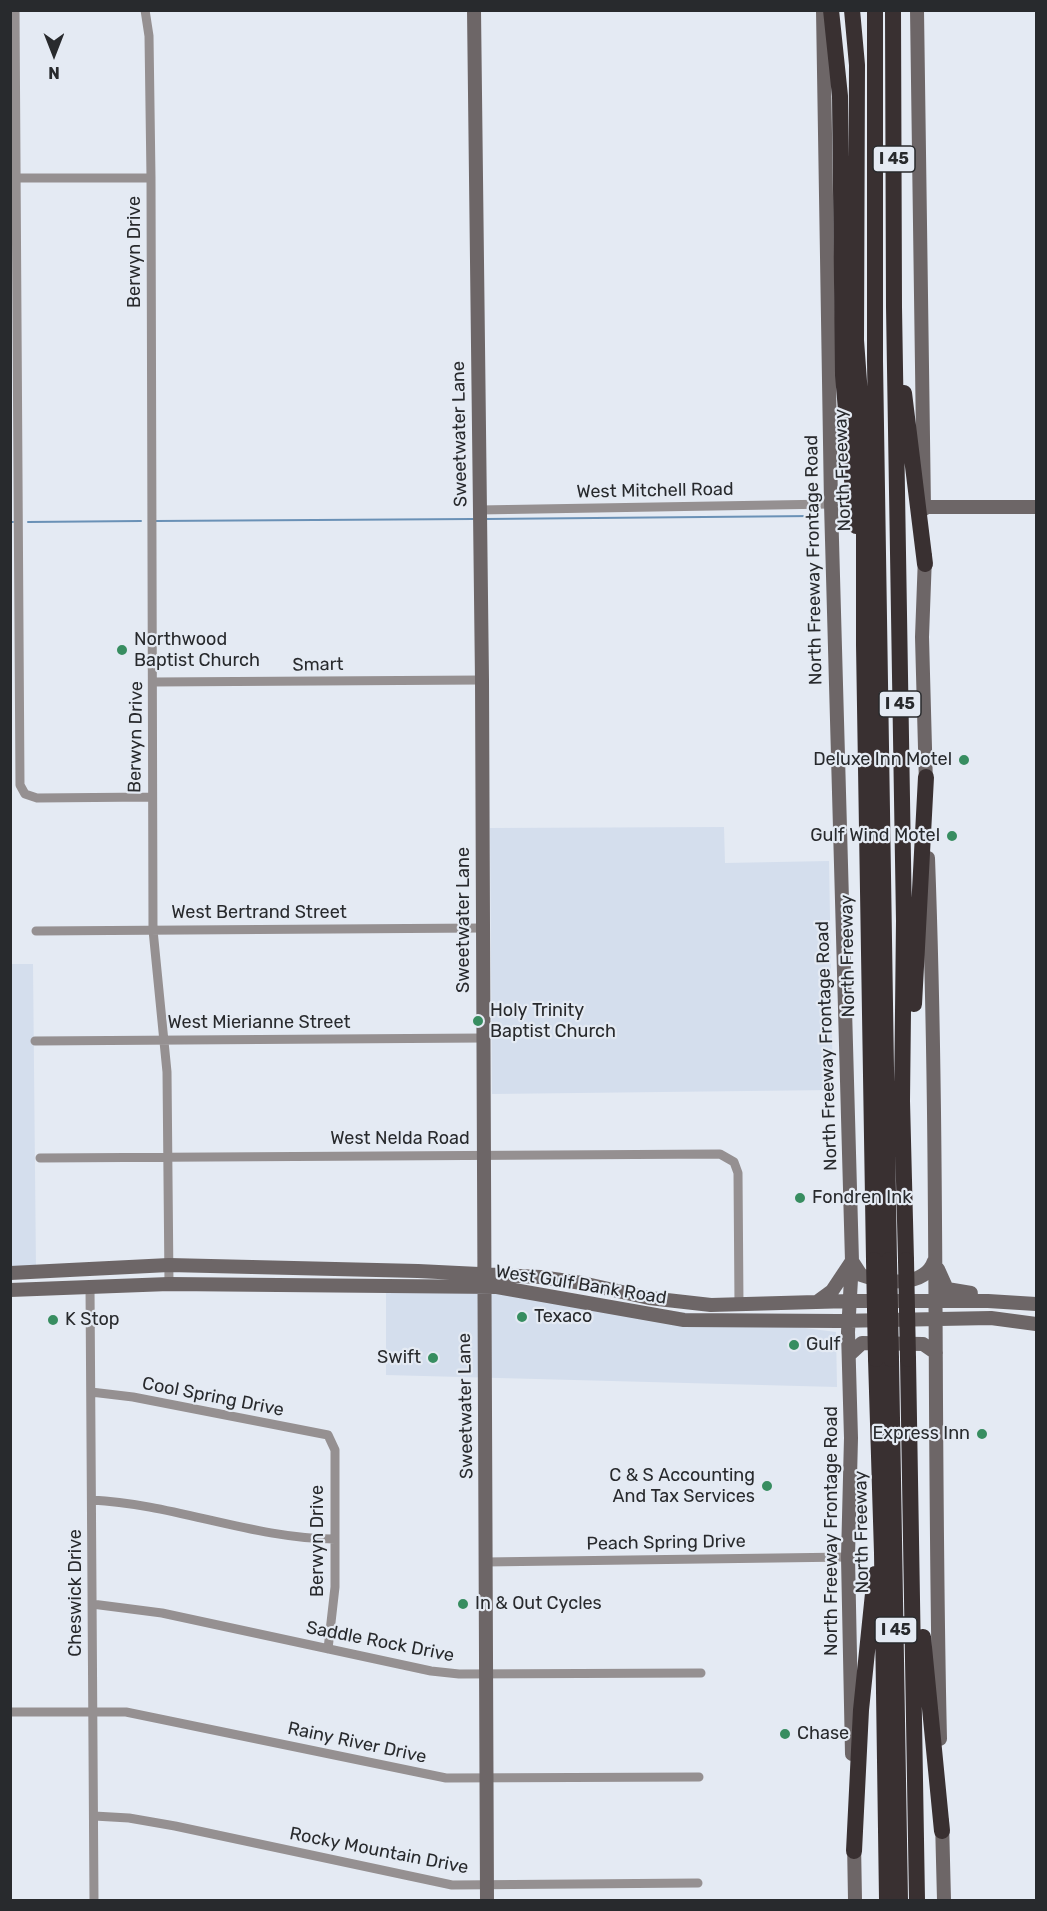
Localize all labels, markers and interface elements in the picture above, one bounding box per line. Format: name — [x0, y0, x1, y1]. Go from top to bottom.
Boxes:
north arrow — [24, 24, 84, 84]
text: N — [48, 63, 60, 82]
road number: I 45 — [873, 146, 915, 172]
street label: Berwyn Drive — [124, 196, 146, 308]
street label: Sweetwater Lane — [448, 361, 472, 507]
street label: North Freeway — [830, 408, 856, 532]
street label: North Freeway Frontage Road — [801, 435, 827, 685]
street label: West Mitchell Road — [576, 479, 734, 503]
place label: Northwood Baptist Church — [134, 629, 260, 672]
marker: Northwood Baptist Church — [115, 643, 129, 657]
street label: Smart — [292, 654, 344, 676]
street label: Berwyn Drive — [124, 681, 148, 793]
road number: I 45 — [879, 691, 921, 717]
place label: Deluxe Inn Motel — [813, 749, 952, 771]
marker: Deluxe Inn Motel — [957, 753, 971, 767]
place label: Gulf Wind Motel — [810, 825, 940, 847]
marker: Gulf Wind Motel — [945, 829, 959, 843]
street label: Sweetwater Lane — [453, 847, 475, 993]
street label: North Freeway — [836, 894, 860, 1018]
street label: West Bertrand Street — [171, 902, 347, 924]
street label: North Freeway Frontage Road — [812, 921, 842, 1171]
place label: Holy Trinity Baptist Church — [490, 1000, 616, 1042]
street label: West Mierianne Street — [168, 1012, 350, 1034]
marker: Holy Trinity Baptist Church — [471, 1014, 485, 1028]
street label: West Nelda Road — [330, 1128, 470, 1150]
place label: Fondren Ink — [812, 1187, 911, 1209]
marker: Fondren Ink — [793, 1191, 807, 1205]
street label: West Gulf Bank Road — [494, 1261, 668, 1309]
place label: Texaco — [534, 1306, 592, 1328]
place label: K Stop — [65, 1309, 120, 1331]
marker: Texaco — [515, 1310, 529, 1324]
marker: K Stop — [46, 1313, 60, 1327]
street label: Sweetwater Lane — [454, 1333, 478, 1479]
place label: Gulf — [806, 1334, 840, 1356]
marker: Gulf — [787, 1338, 801, 1352]
place label: Swift — [377, 1347, 421, 1369]
marker: Swift — [426, 1351, 440, 1365]
street label: Cool Spring Drive — [140, 1373, 286, 1421]
street label: North Freeway Frontage Road — [821, 1406, 843, 1656]
place label: Express Inn — [872, 1423, 970, 1445]
marker: Express Inn — [975, 1427, 989, 1441]
place label: C & S Accounting And Tax Services — [609, 1465, 755, 1508]
street label: North Freeway — [850, 1470, 874, 1594]
marker: C & S Accounting And Tax Services — [760, 1479, 774, 1493]
street label: Berwyn Drive — [307, 1485, 329, 1597]
street label: Cheswick Drive — [65, 1529, 87, 1657]
street label: Peach Spring Drive — [586, 1531, 746, 1555]
place label: In & Out Cycles — [475, 1593, 602, 1615]
marker: In & Out Cycles — [456, 1597, 470, 1611]
street label: Saddle Rock Drive — [304, 1617, 456, 1667]
road number: I 45 — [875, 1617, 917, 1643]
street label: Rainy River Drive — [286, 1718, 428, 1768]
place label: Chase — [797, 1723, 849, 1745]
marker: Chase — [778, 1727, 792, 1741]
street label: Rocky Mountain Drive — [288, 1823, 470, 1879]

